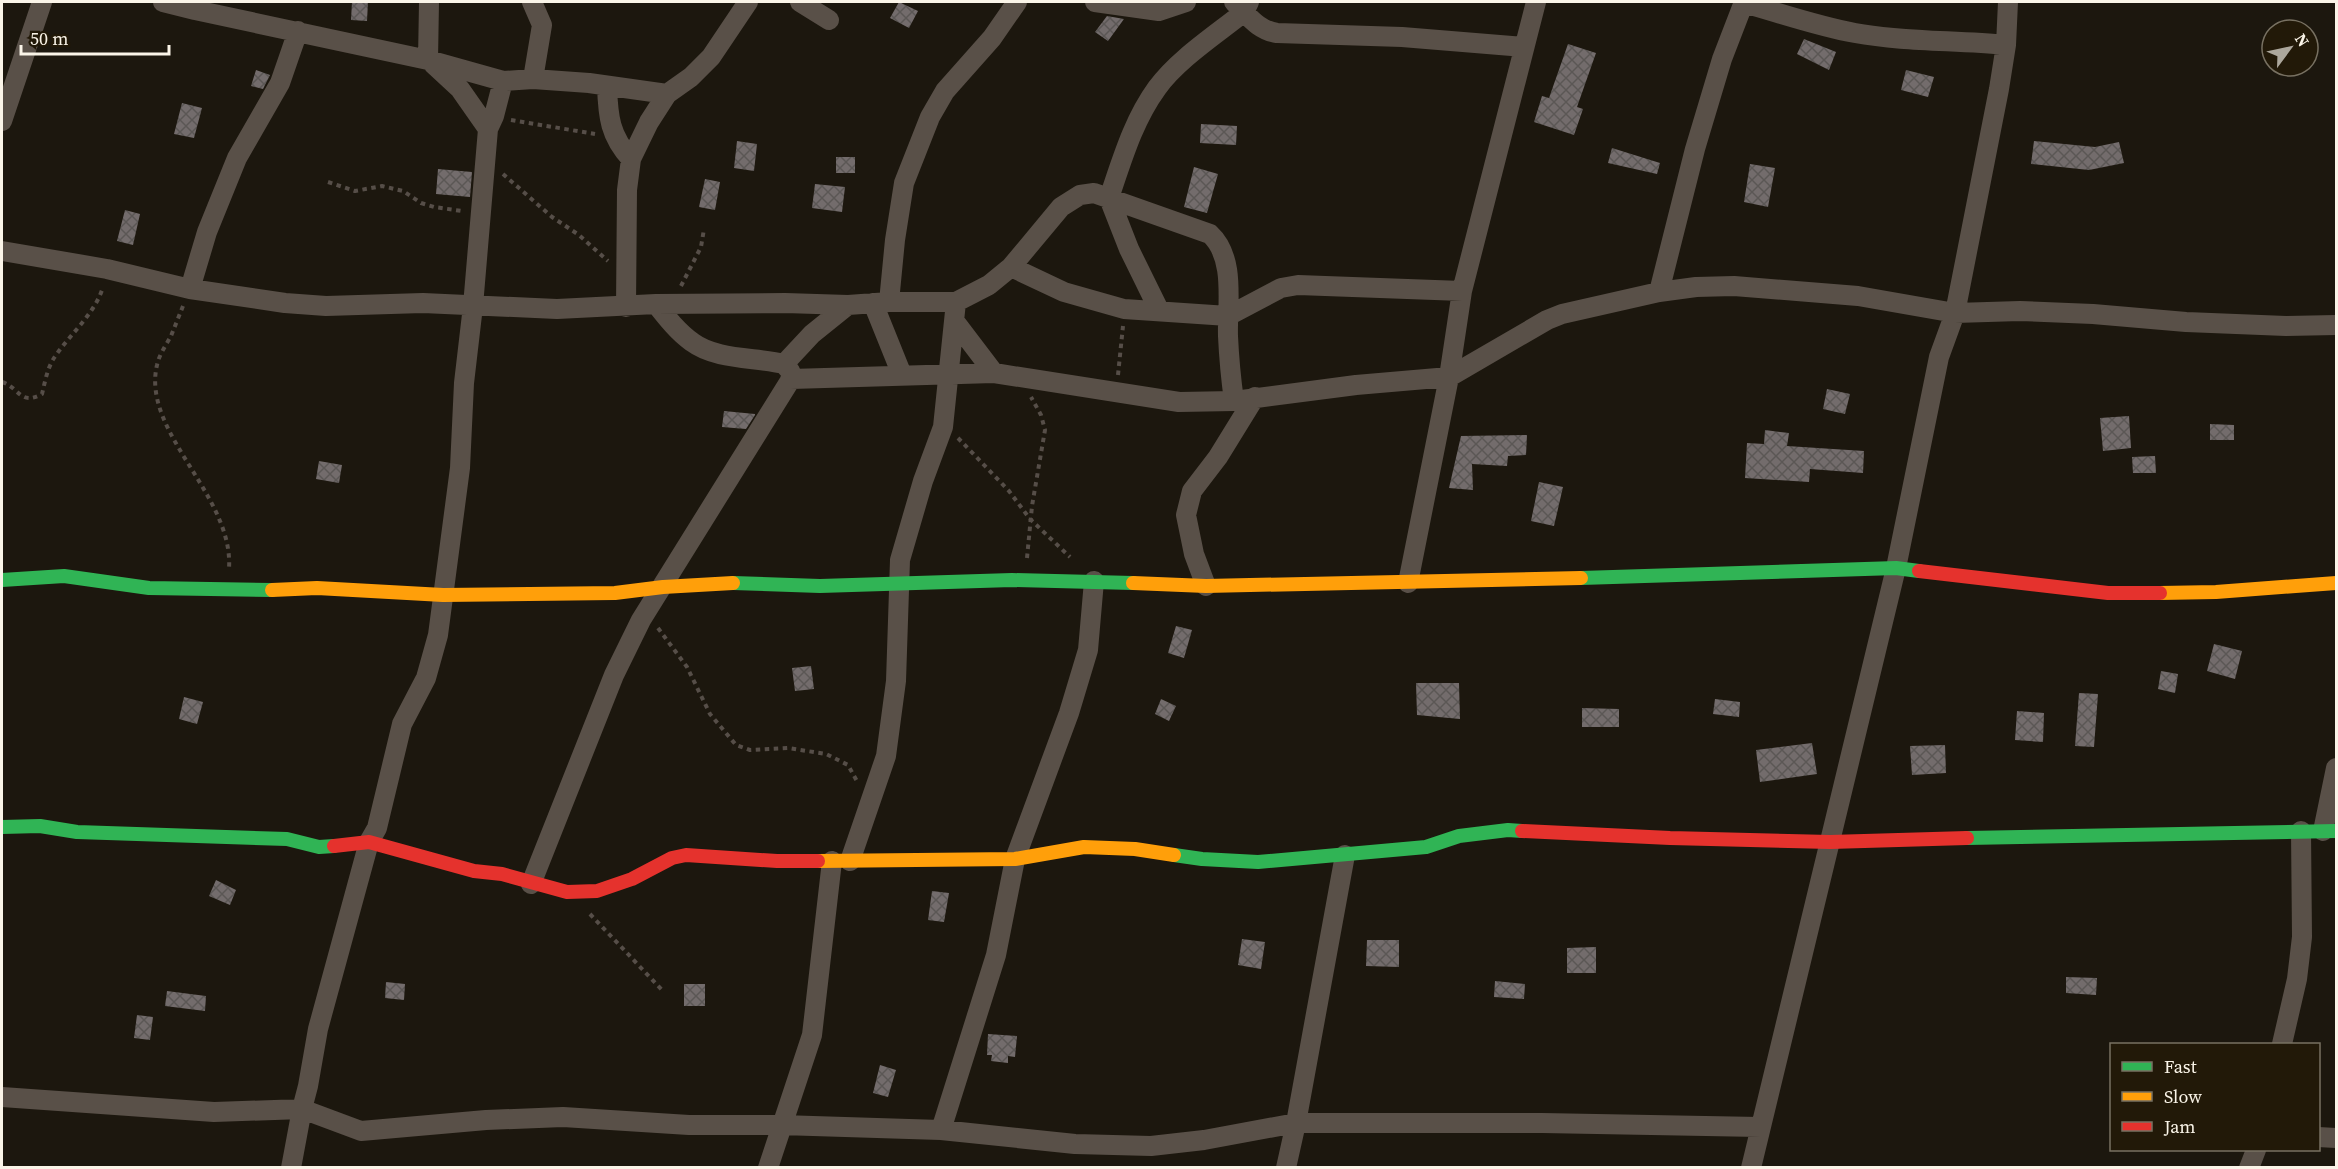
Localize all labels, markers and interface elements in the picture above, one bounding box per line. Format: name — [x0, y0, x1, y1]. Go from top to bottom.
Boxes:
scale bar — [21, 18, 170, 56]
north arrow — [2260, 18, 2320, 78]
text: 50 m — [30, 26, 68, 51]
text: N — [2290, 29, 2315, 51]
legend — [2110, 1043, 2320, 1151]
text: Fast — [2164, 1054, 2197, 1079]
text: Slow — [2164, 1084, 2202, 1109]
text: Jam — [2163, 1114, 2196, 1139]

